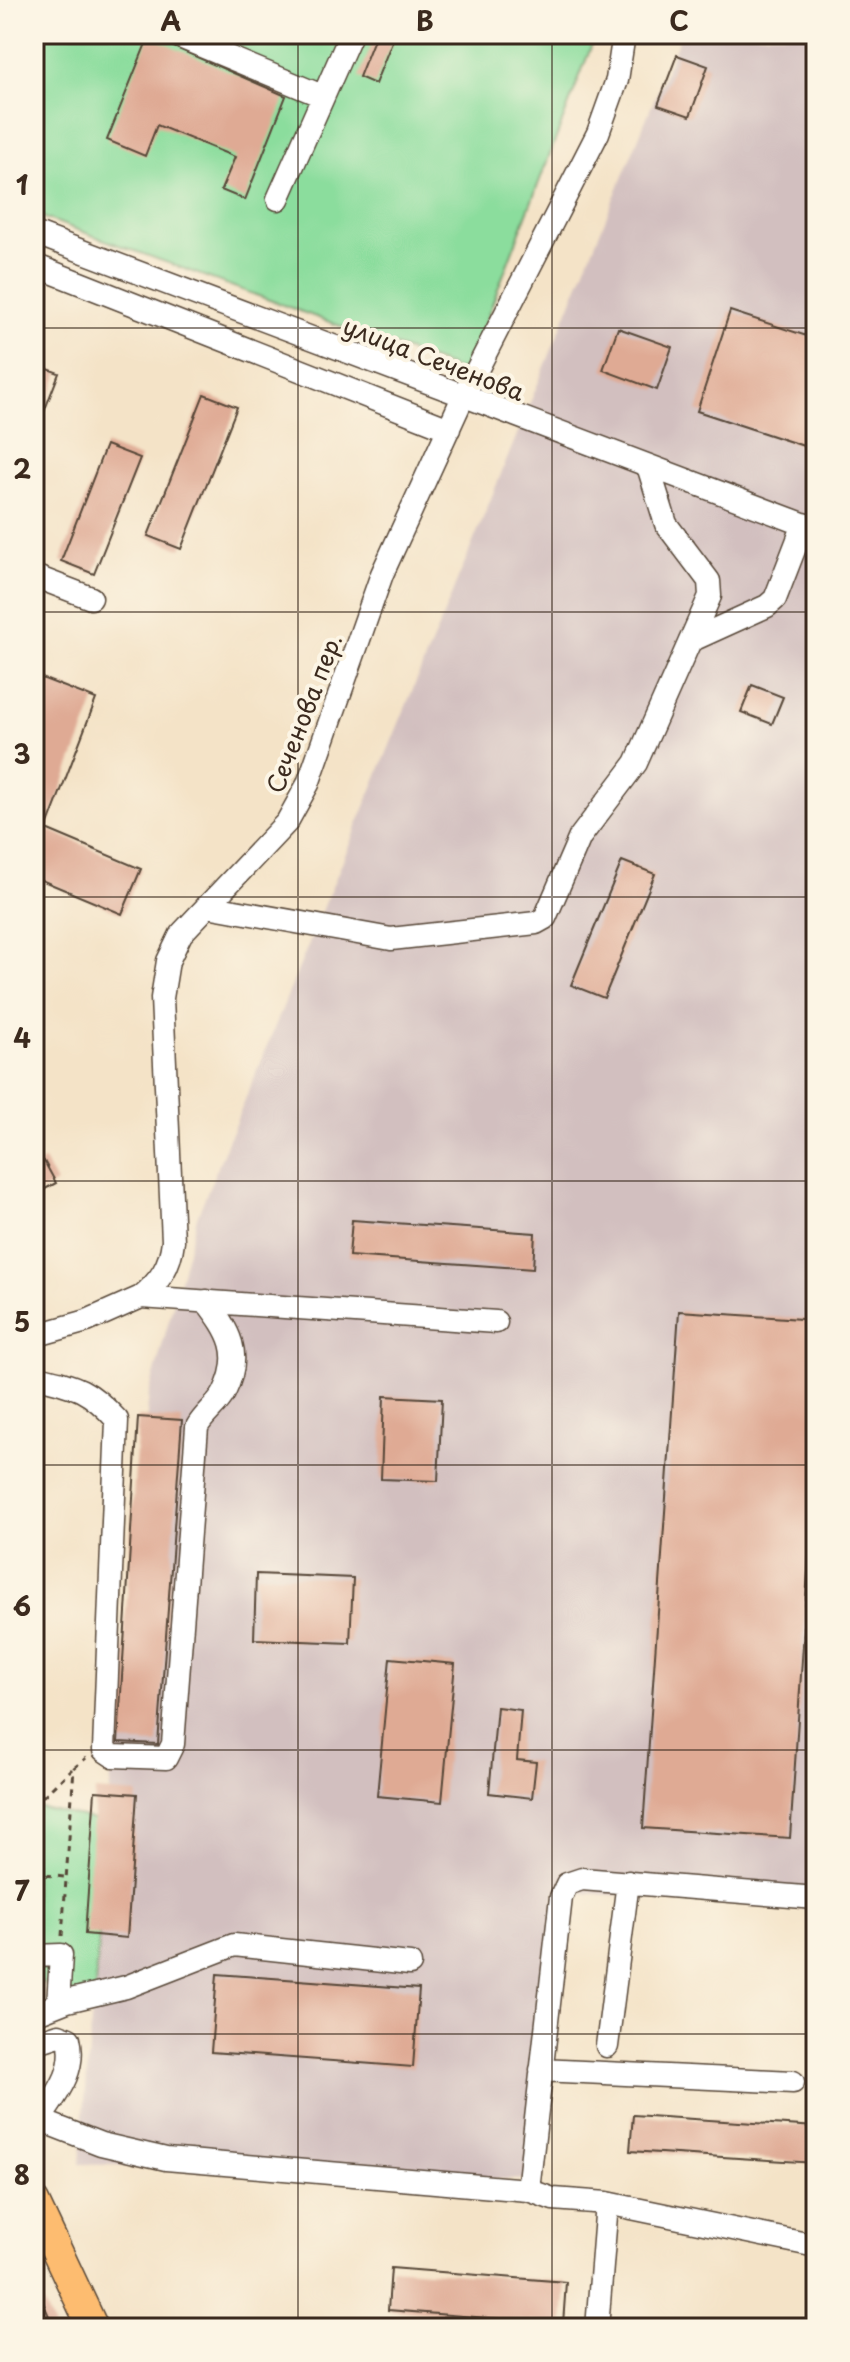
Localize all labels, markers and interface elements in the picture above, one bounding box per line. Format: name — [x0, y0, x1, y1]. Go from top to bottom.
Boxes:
text: A — [161, 1, 181, 40]
text: B — [416, 1, 434, 40]
text: C — [669, 1, 689, 40]
text: 1 — [16, 165, 28, 204]
street label: улица Сеченова — [338, 307, 530, 409]
text: 2 — [13, 449, 31, 488]
street label: Сеченова пер. — [256, 628, 350, 798]
text: 3 — [13, 734, 31, 773]
text: 4 — [13, 1018, 31, 1057]
text: 5 — [14, 1302, 30, 1341]
text: 6 — [13, 1586, 31, 1625]
text: 7 — [15, 1871, 30, 1910]
text: 8 — [14, 2155, 30, 2194]

